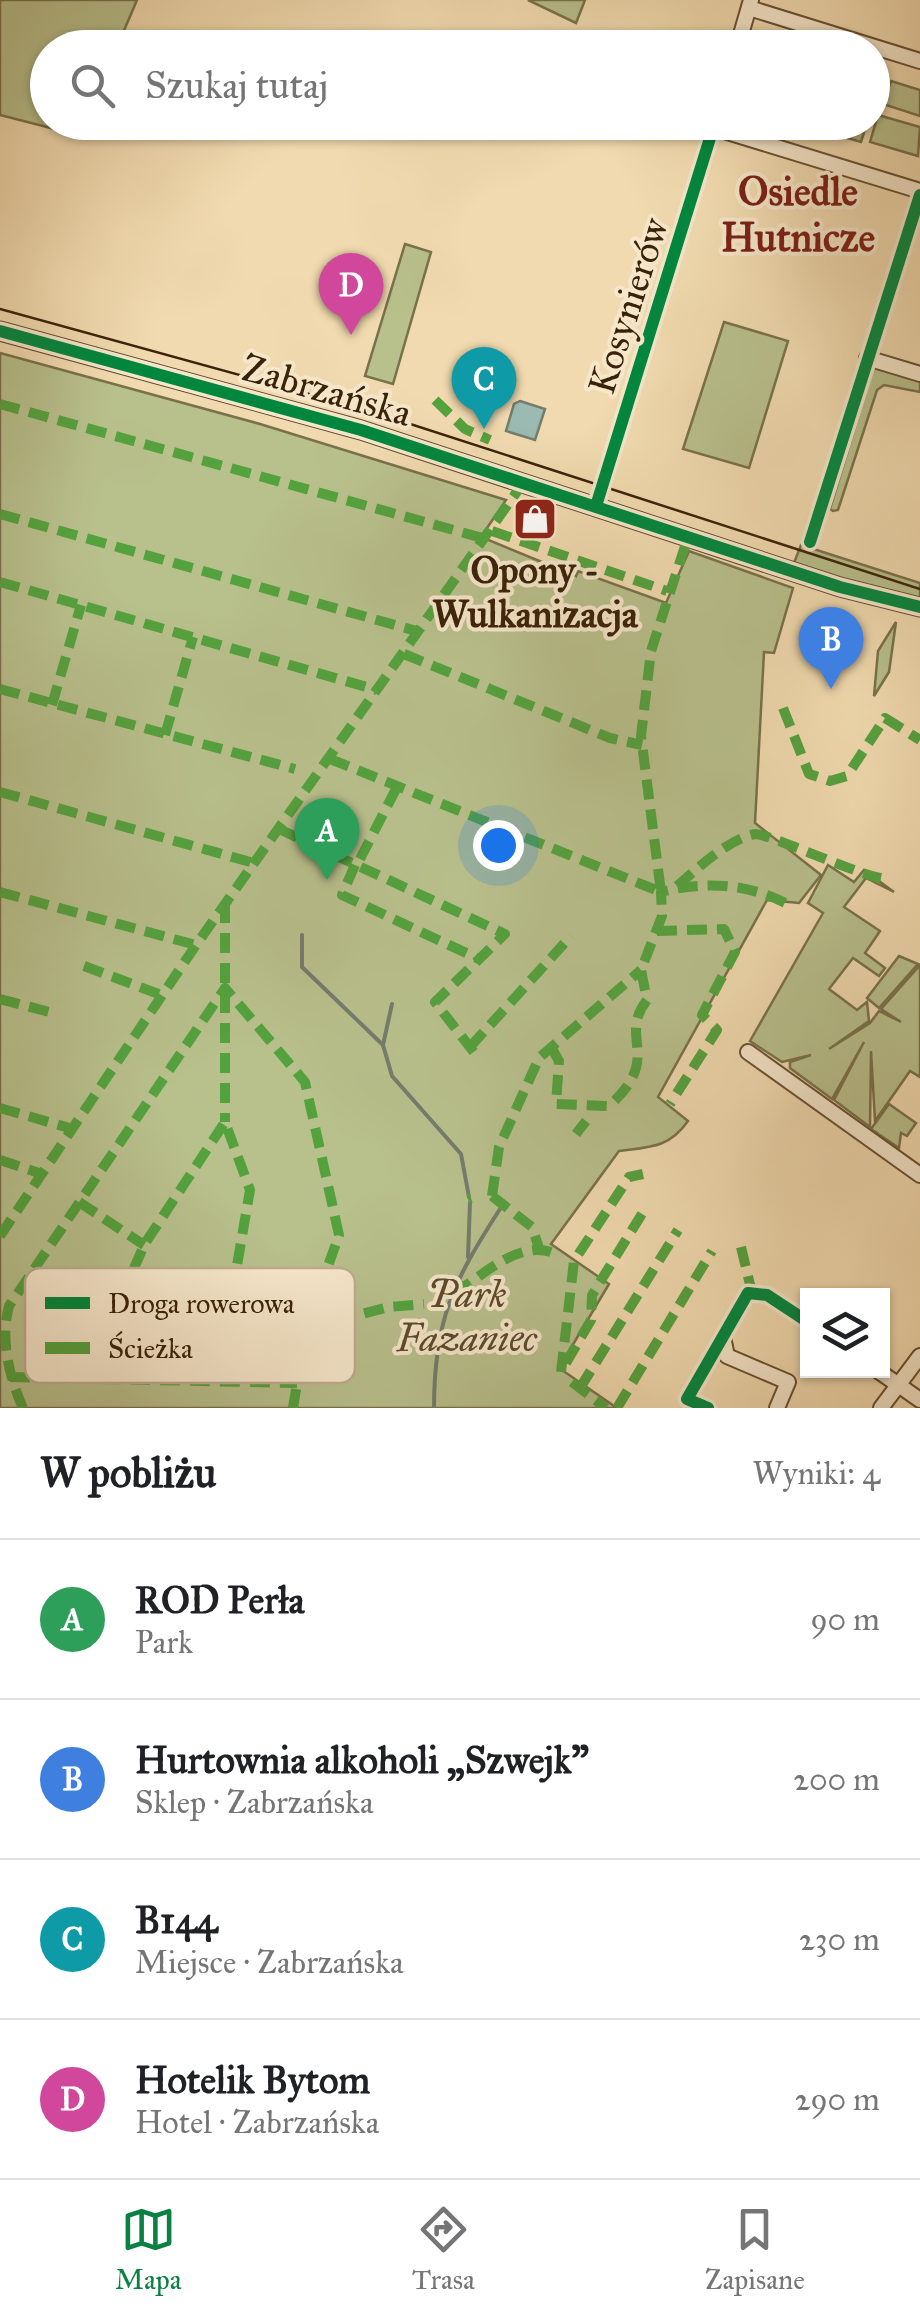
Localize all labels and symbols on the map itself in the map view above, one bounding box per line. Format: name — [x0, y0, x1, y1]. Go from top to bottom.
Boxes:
district label: Osiedle Hutnicze — [721, 167, 875, 262]
street label: Kosynierów — [578, 211, 678, 400]
pin: D — [318, 252, 384, 335]
street label: Zabrzańska — [237, 344, 418, 436]
pin: C — [452, 346, 516, 429]
shop icon: Opony - Wulkanizacja — [512, 496, 558, 542]
place label: Opony - Wulkanizacja — [432, 547, 639, 637]
pin: B — [798, 606, 864, 689]
pin: A — [294, 798, 360, 880]
your location — [473, 820, 524, 871]
legend — [25, 1268, 355, 1383]
park label: Park Fazaniec — [396, 1271, 538, 1361]
text: Droga rowerowa — [108, 1286, 295, 1321]
text: Ścieżka — [108, 1331, 193, 1366]

